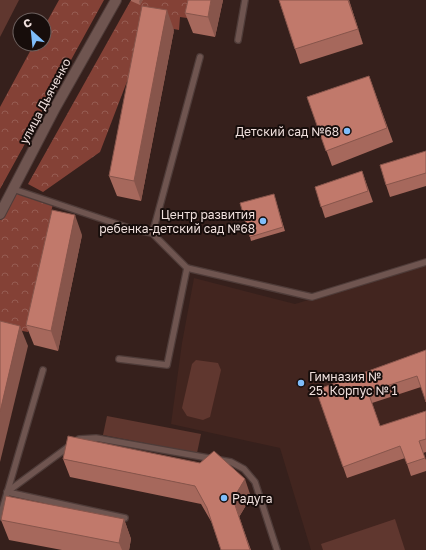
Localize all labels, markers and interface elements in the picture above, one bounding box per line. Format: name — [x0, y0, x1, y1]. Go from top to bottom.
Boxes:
north arrow — [12, 12, 52, 52]
text: С — [21, 15, 34, 30]
street label: улица Дьяченко — [16, 56, 74, 146]
place label: Детский сад №68 — [235, 124, 339, 139]
marker: Детский сад №68 — [342, 126, 352, 136]
place label: Центр развития ребенка-детский сад №68 — [99, 207, 255, 236]
marker: Центр развития ребенка-детский сад №68 — [258, 216, 268, 226]
place label: Гимназия № 25. Корпус № 1 — [309, 369, 398, 398]
marker: Гимназия № 25. Корпус № 1 — [296, 378, 306, 388]
place label: Радуга — [232, 491, 273, 506]
marker: Радуга — [219, 493, 229, 503]

